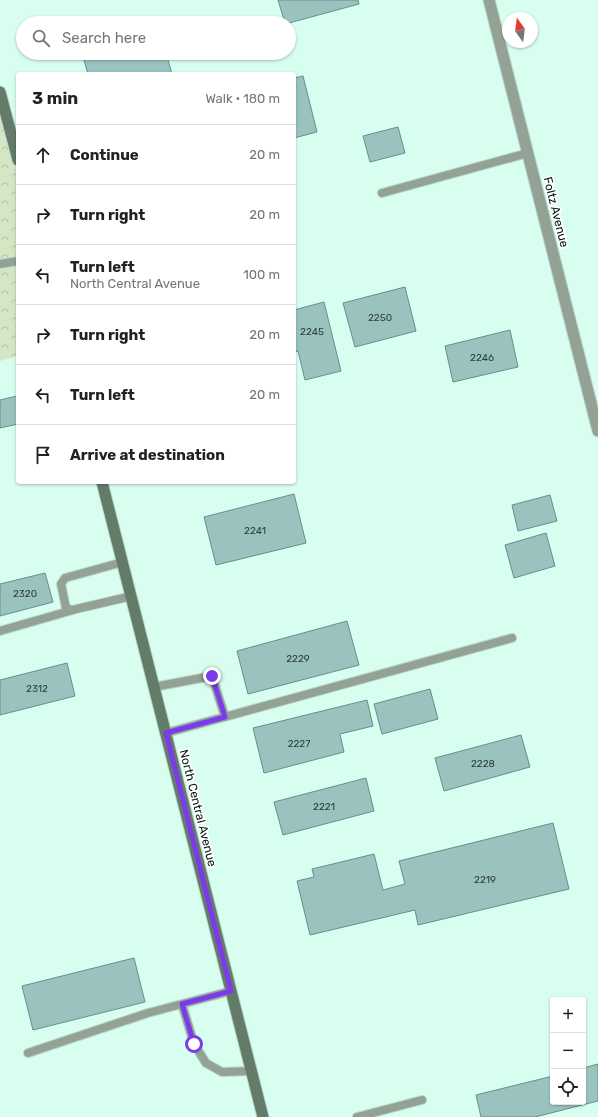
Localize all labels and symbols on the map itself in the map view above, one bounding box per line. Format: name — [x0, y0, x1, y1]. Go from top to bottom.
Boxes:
north arrow — [502, 12, 538, 48]
street label: Foltz Avenue — [540, 175, 572, 249]
house number: 2250 — [368, 312, 392, 324]
house number: 2245 — [300, 326, 324, 338]
house number: 2246 — [470, 352, 494, 364]
house number: 2241 — [244, 525, 266, 537]
house number: 2320 — [13, 588, 37, 600]
house number: 2229 — [286, 653, 310, 665]
route end — [203, 667, 221, 685]
house number: 2312 — [26, 683, 48, 695]
house number: 2227 — [288, 738, 310, 750]
street label: North Central Avenue — [177, 748, 219, 868]
house number: 2228 — [471, 758, 495, 770]
house number: 2221 — [313, 801, 335, 813]
house number: 2219 — [474, 874, 496, 886]
route start — [185, 1035, 203, 1053]

